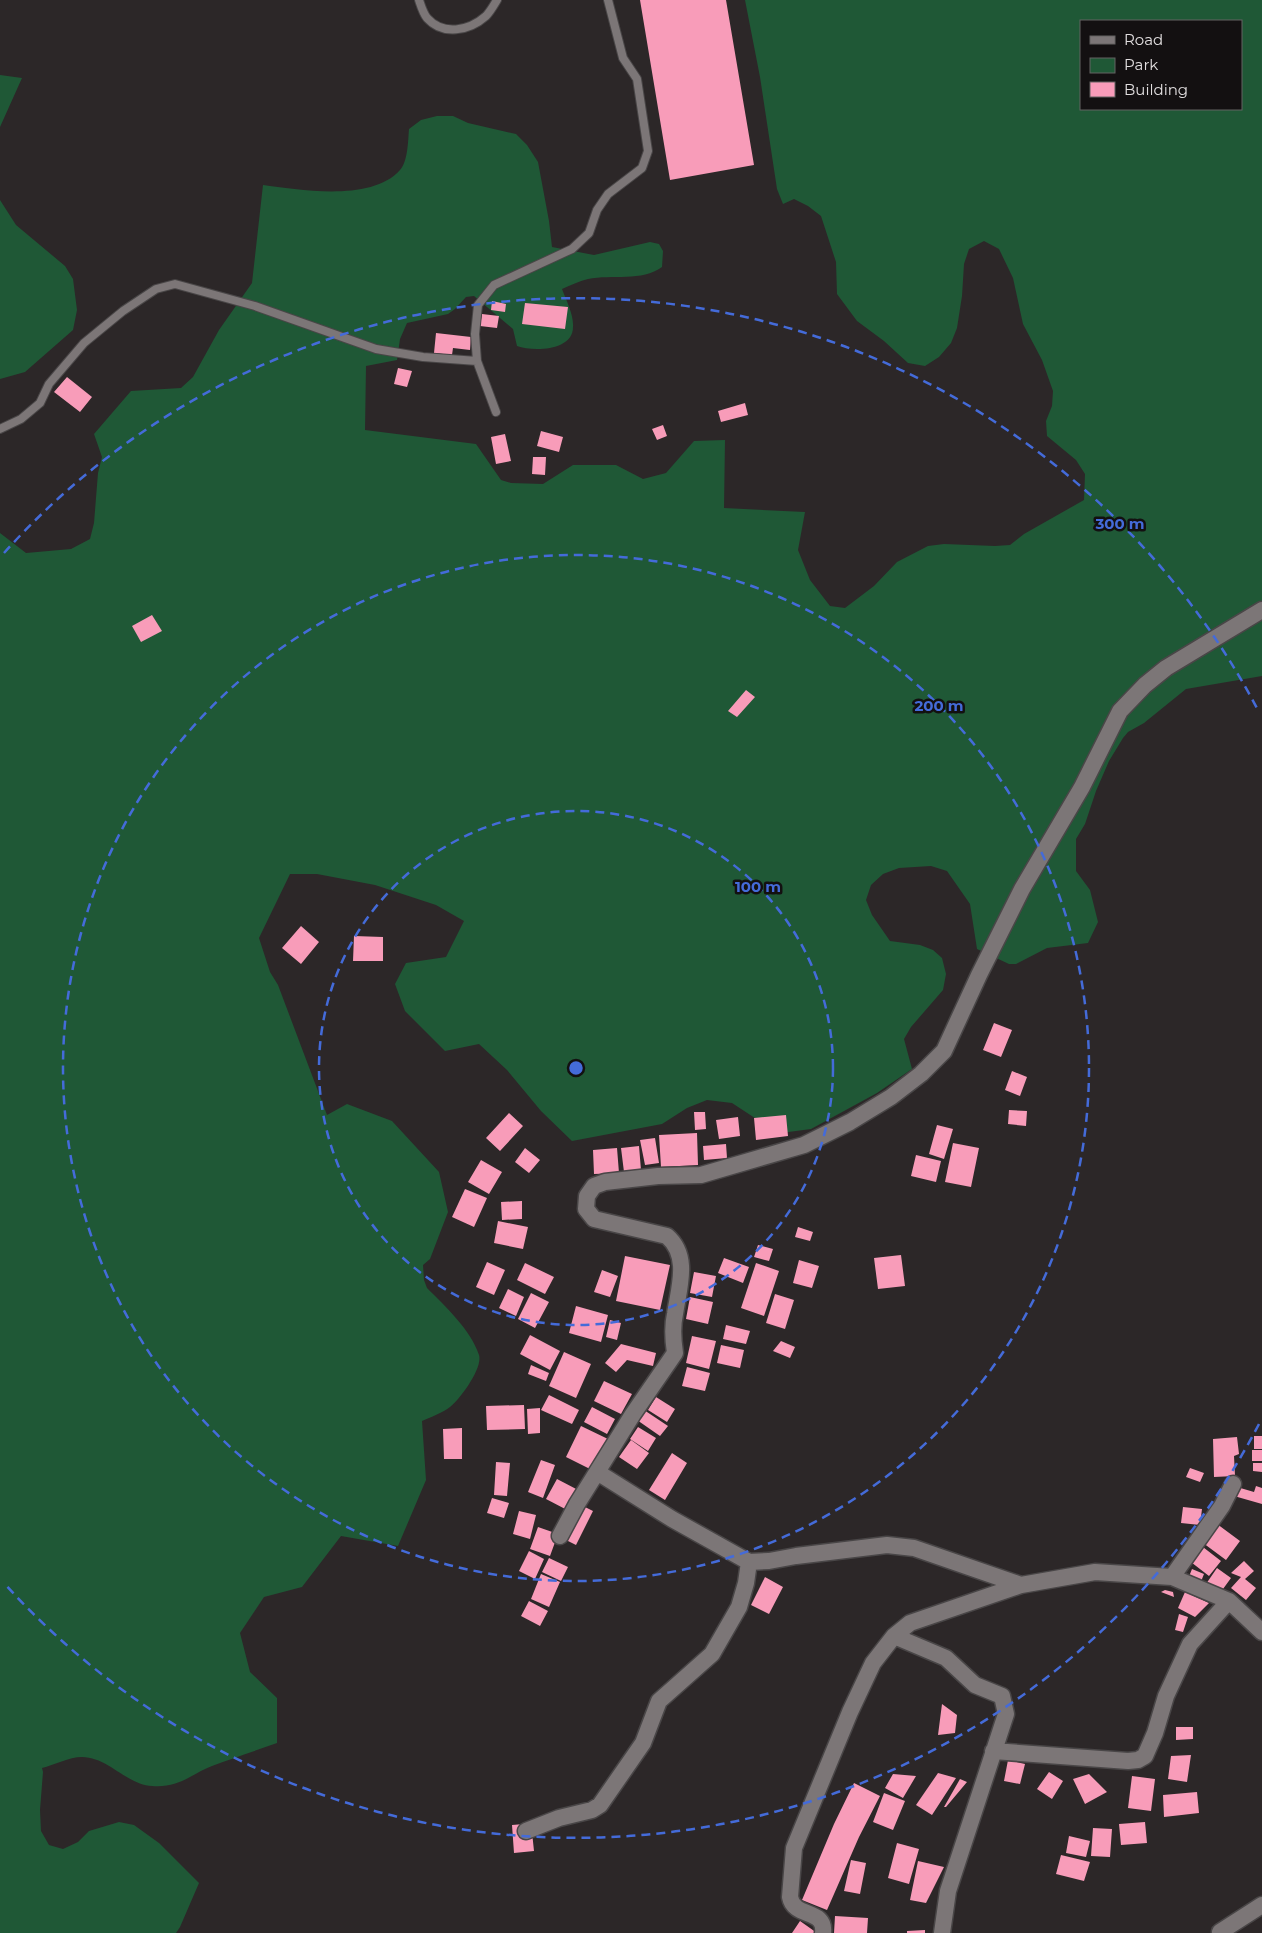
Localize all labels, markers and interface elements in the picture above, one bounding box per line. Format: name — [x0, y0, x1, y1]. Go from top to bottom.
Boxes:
legend — [1080, 20, 1242, 110]
text: Road — [1124, 30, 1163, 49]
text: Park — [1124, 55, 1158, 74]
text: Building — [1124, 80, 1188, 99]
text: 300 m — [1094, 514, 1145, 533]
text: 200 m — [914, 696, 964, 715]
text: 100 m — [735, 877, 781, 896]
centre of rings — [567, 1059, 585, 1077]

